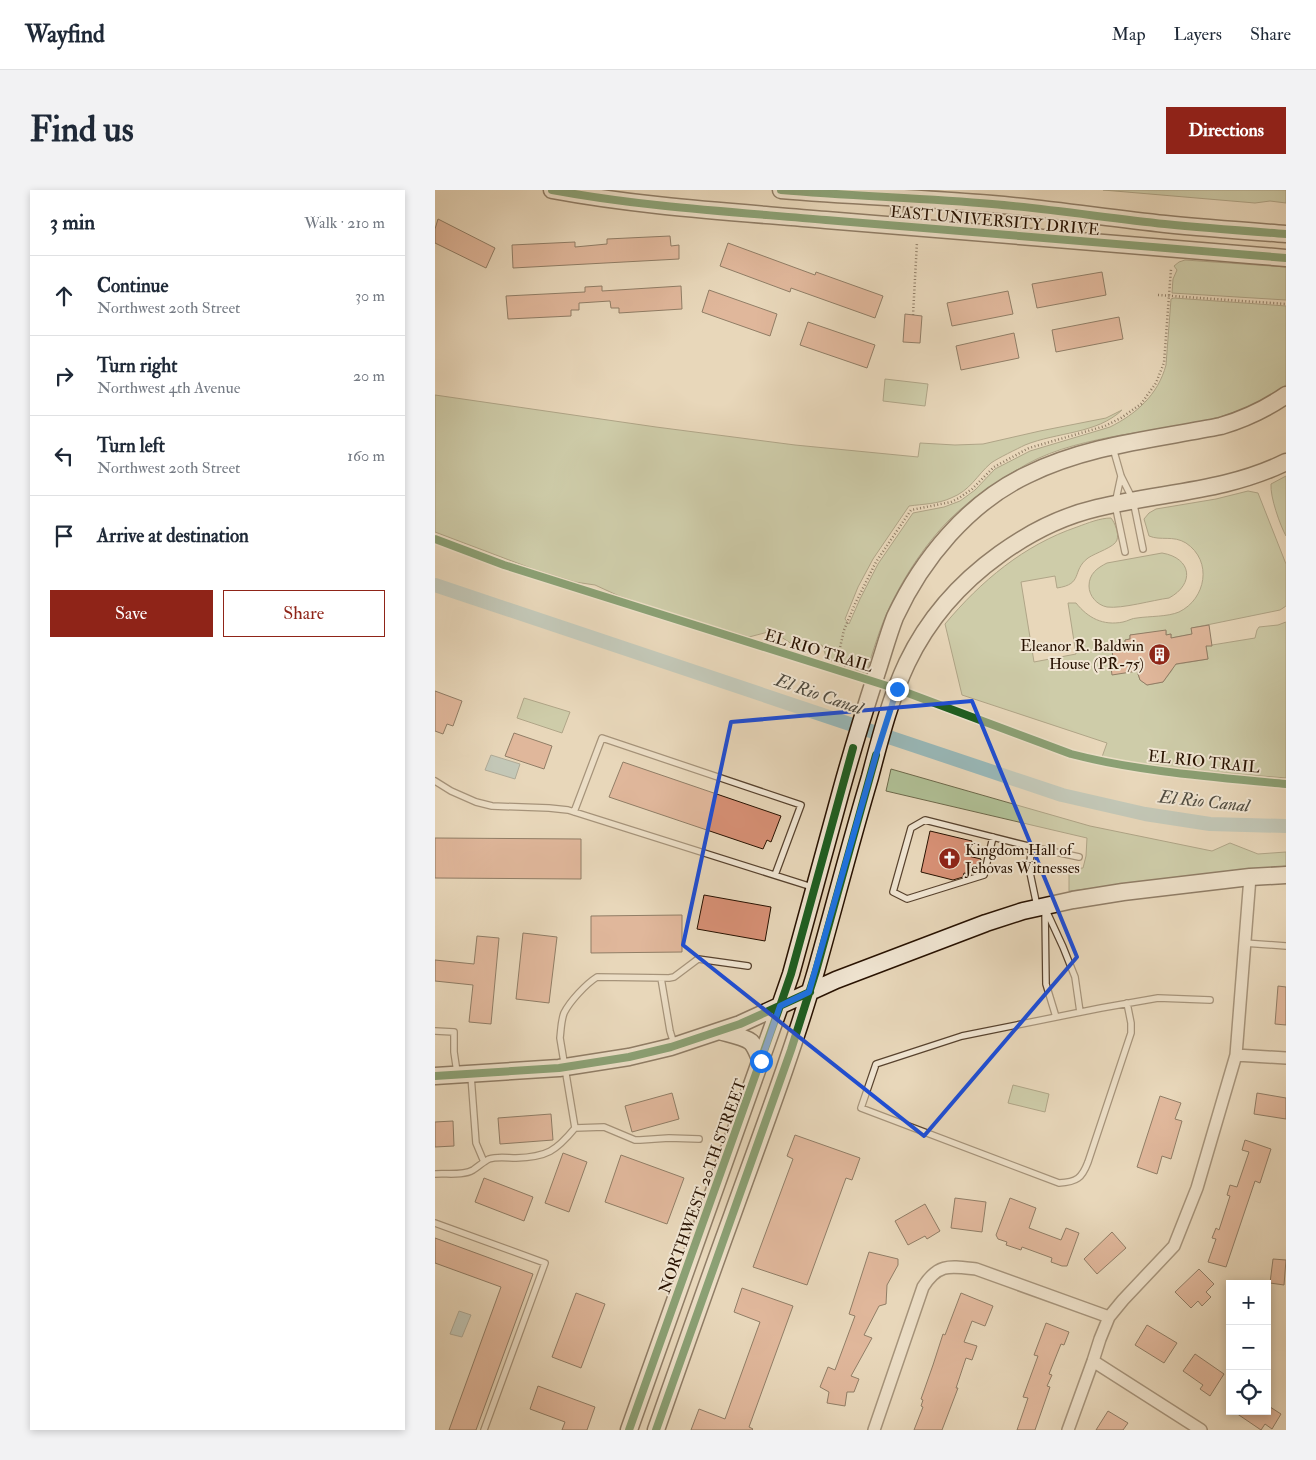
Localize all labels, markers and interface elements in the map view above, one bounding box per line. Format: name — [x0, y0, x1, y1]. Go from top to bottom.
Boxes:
text: Wayfind — [25, 19, 105, 50]
text: Map — [1112, 23, 1146, 46]
text: Layers — [1174, 23, 1222, 46]
text: Share — [1250, 23, 1291, 46]
button: Directions — [1166, 107, 1286, 154]
text: Find us — [30, 108, 134, 152]
street label: EAST UNIVERSITY DRIVE — [890, 202, 1100, 240]
text: 3 min — [50, 209, 95, 236]
text: Walk · 210 m — [304, 213, 385, 233]
text: Continue — [97, 274, 168, 298]
icon: ahead — [50, 282, 78, 310]
text: 30 m — [355, 286, 385, 306]
text: Northwest 20th Street — [97, 298, 240, 318]
text: Turn right — [97, 354, 177, 378]
icon: right — [50, 362, 78, 390]
text: 20 m — [353, 366, 385, 386]
text: Northwest 4th Avenue — [97, 378, 240, 398]
text: Turn left — [97, 434, 165, 458]
icon: left — [50, 442, 78, 470]
text: 160 m — [347, 446, 385, 466]
text: Northwest 20th Street — [97, 458, 240, 478]
icon: arrive — [50, 522, 78, 550]
text: Arrive at destination — [97, 524, 249, 548]
button: Save — [50, 590, 213, 637]
button: Share — [223, 590, 385, 637]
street label: EL RIO TRAIL — [762, 625, 876, 677]
place label: Eleanor R. Baldwin House (PR-75) — [1020, 636, 1144, 674]
building icon: Eleanor R. Baldwin House (PR-75) — [1148, 642, 1172, 666]
water label: El Rio Canal — [771, 668, 867, 721]
route end — [886, 678, 909, 701]
street label: EL RIO TRAIL — [1147, 746, 1261, 778]
water label: El Rio Canal — [1156, 785, 1252, 818]
place label: Kingdom Hall of Jehovas Witnesses — [964, 840, 1080, 879]
church icon: Kingdom Hall of Jehovas Witnesses — [937, 846, 961, 870]
route start — [750, 1050, 773, 1073]
street label: NORTHWEST 20TH STREET — [655, 1076, 751, 1296]
map controls — [1226, 1280, 1271, 1415]
button: + — [1226, 1280, 1271, 1325]
button: − — [1226, 1325, 1271, 1370]
button: locate — [1226, 1370, 1271, 1415]

